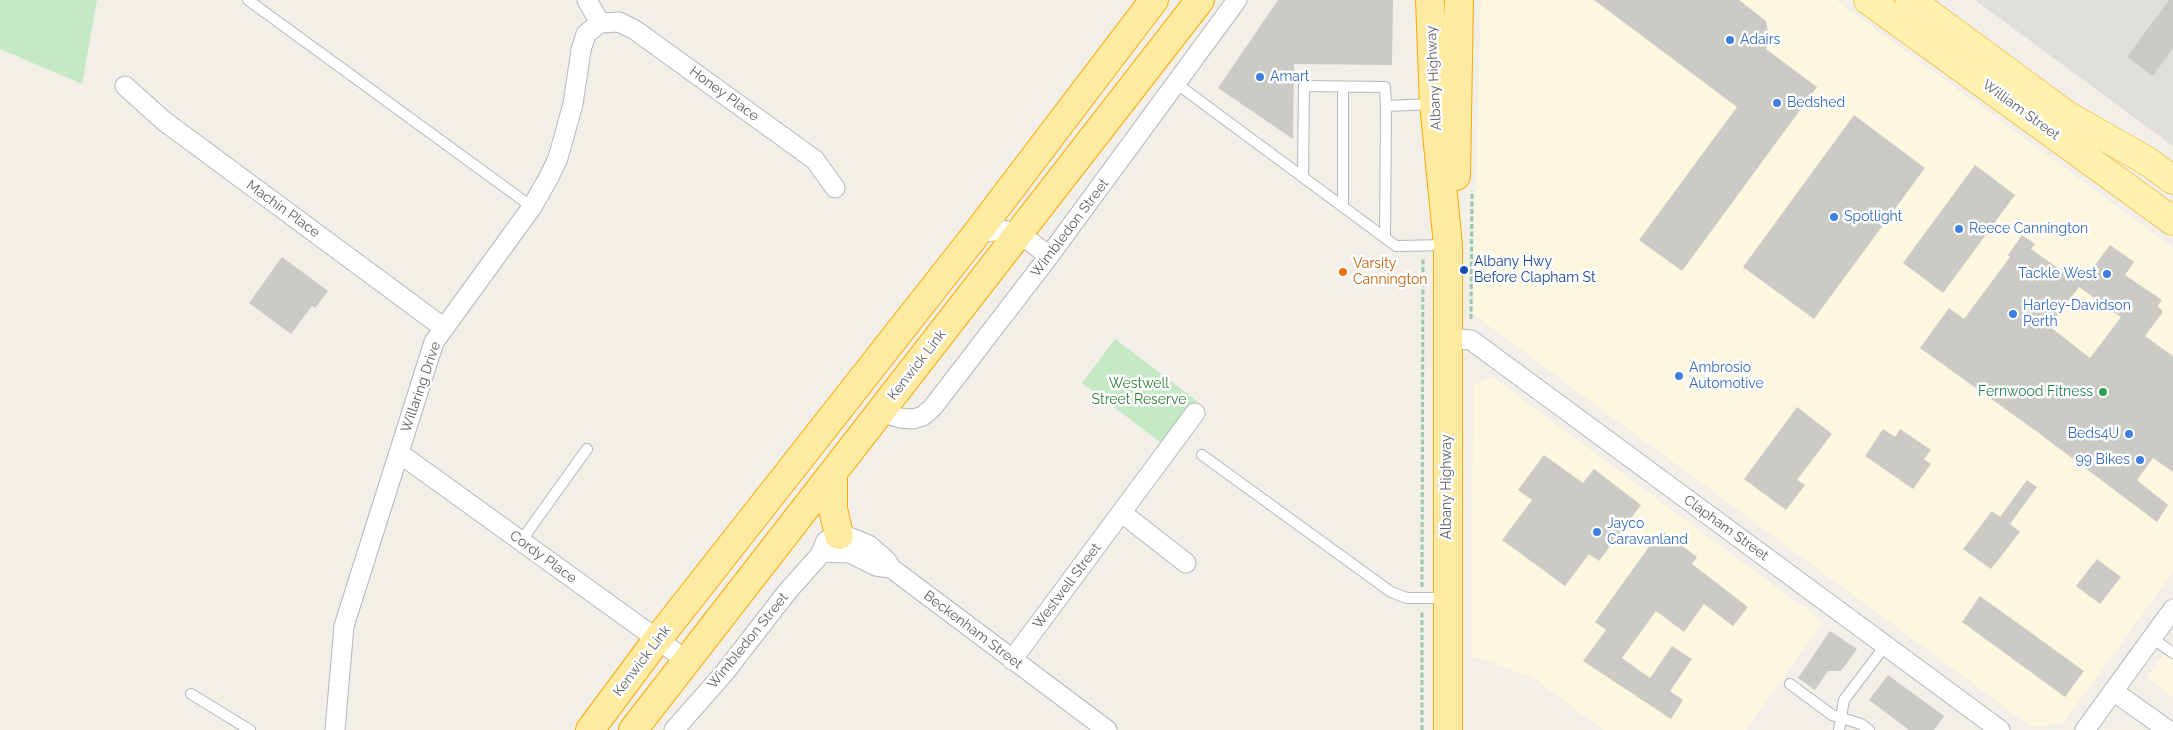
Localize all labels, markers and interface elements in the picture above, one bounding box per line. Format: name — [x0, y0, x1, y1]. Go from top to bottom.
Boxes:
street label: Albany Highway — [1423, 25, 1445, 131]
place label: Adairs — [1740, 32, 1780, 48]
marker: Adairs — [1724, 34, 1736, 46]
street label: Honey Place — [686, 63, 762, 125]
place label: Amart — [1270, 69, 1310, 85]
marker: Amart — [1254, 71, 1266, 83]
street label: William Street — [1979, 76, 2063, 144]
place label: Bedshed — [1787, 95, 1845, 111]
marker: Bedshed — [1771, 97, 1783, 109]
street label: Wimbledon Street — [1028, 176, 1112, 280]
street label: Machin Place — [243, 177, 323, 241]
place label: Spotlight — [1844, 209, 1902, 225]
marker: Spotlight — [1828, 211, 1840, 223]
place label: Reece Cannington — [1969, 221, 2088, 237]
marker: Reece Cannington — [1953, 223, 1965, 235]
place label: Albany Hwy Before Clapham St — [1474, 254, 1596, 286]
place label: Varsity Cannington — [1353, 256, 1427, 288]
marker: Albany Hwy Before Clapham St — [1458, 264, 1470, 276]
marker: Varsity Cannington — [1337, 266, 1349, 278]
place label: Tackle West — [2018, 266, 2097, 282]
marker: Tackle West — [2101, 268, 2113, 280]
place label: Harley-Davidson Perth — [2023, 298, 2131, 331]
marker: Harley-Davidson Perth — [2007, 308, 2019, 320]
street label: Kenwick Link — [884, 326, 950, 404]
street label: Willaring Drive — [398, 339, 444, 435]
place label: Ambrosio Automotive — [1689, 360, 1764, 392]
marker: Ambrosio Automotive — [1673, 370, 1685, 382]
park label: Westwell Street Reserve — [1092, 376, 1186, 408]
place label: Fernwood Fitness — [1978, 384, 2093, 400]
marker: Fernwood Fitness — [2097, 386, 2109, 398]
place label: Beds4U — [2068, 426, 2119, 442]
marker: Beds4U — [2123, 428, 2135, 440]
street label: Albany Highway — [1439, 435, 1455, 539]
place label: 99 Bikes — [2076, 452, 2130, 468]
marker: 99 Bikes — [2134, 454, 2146, 466]
street label: Clapham Street — [1680, 492, 1772, 564]
place label: Jayco Caravanland — [1607, 516, 1688, 548]
marker: Jayco Caravanland — [1591, 526, 1603, 538]
street label: Cordy Place — [506, 527, 580, 587]
street label: Westwell Street — [1029, 540, 1105, 632]
street label: Beckenham Street — [920, 587, 1026, 673]
street label: Wimbledon Street — [704, 590, 792, 692]
street label: Kenwick Link — [610, 622, 674, 700]

